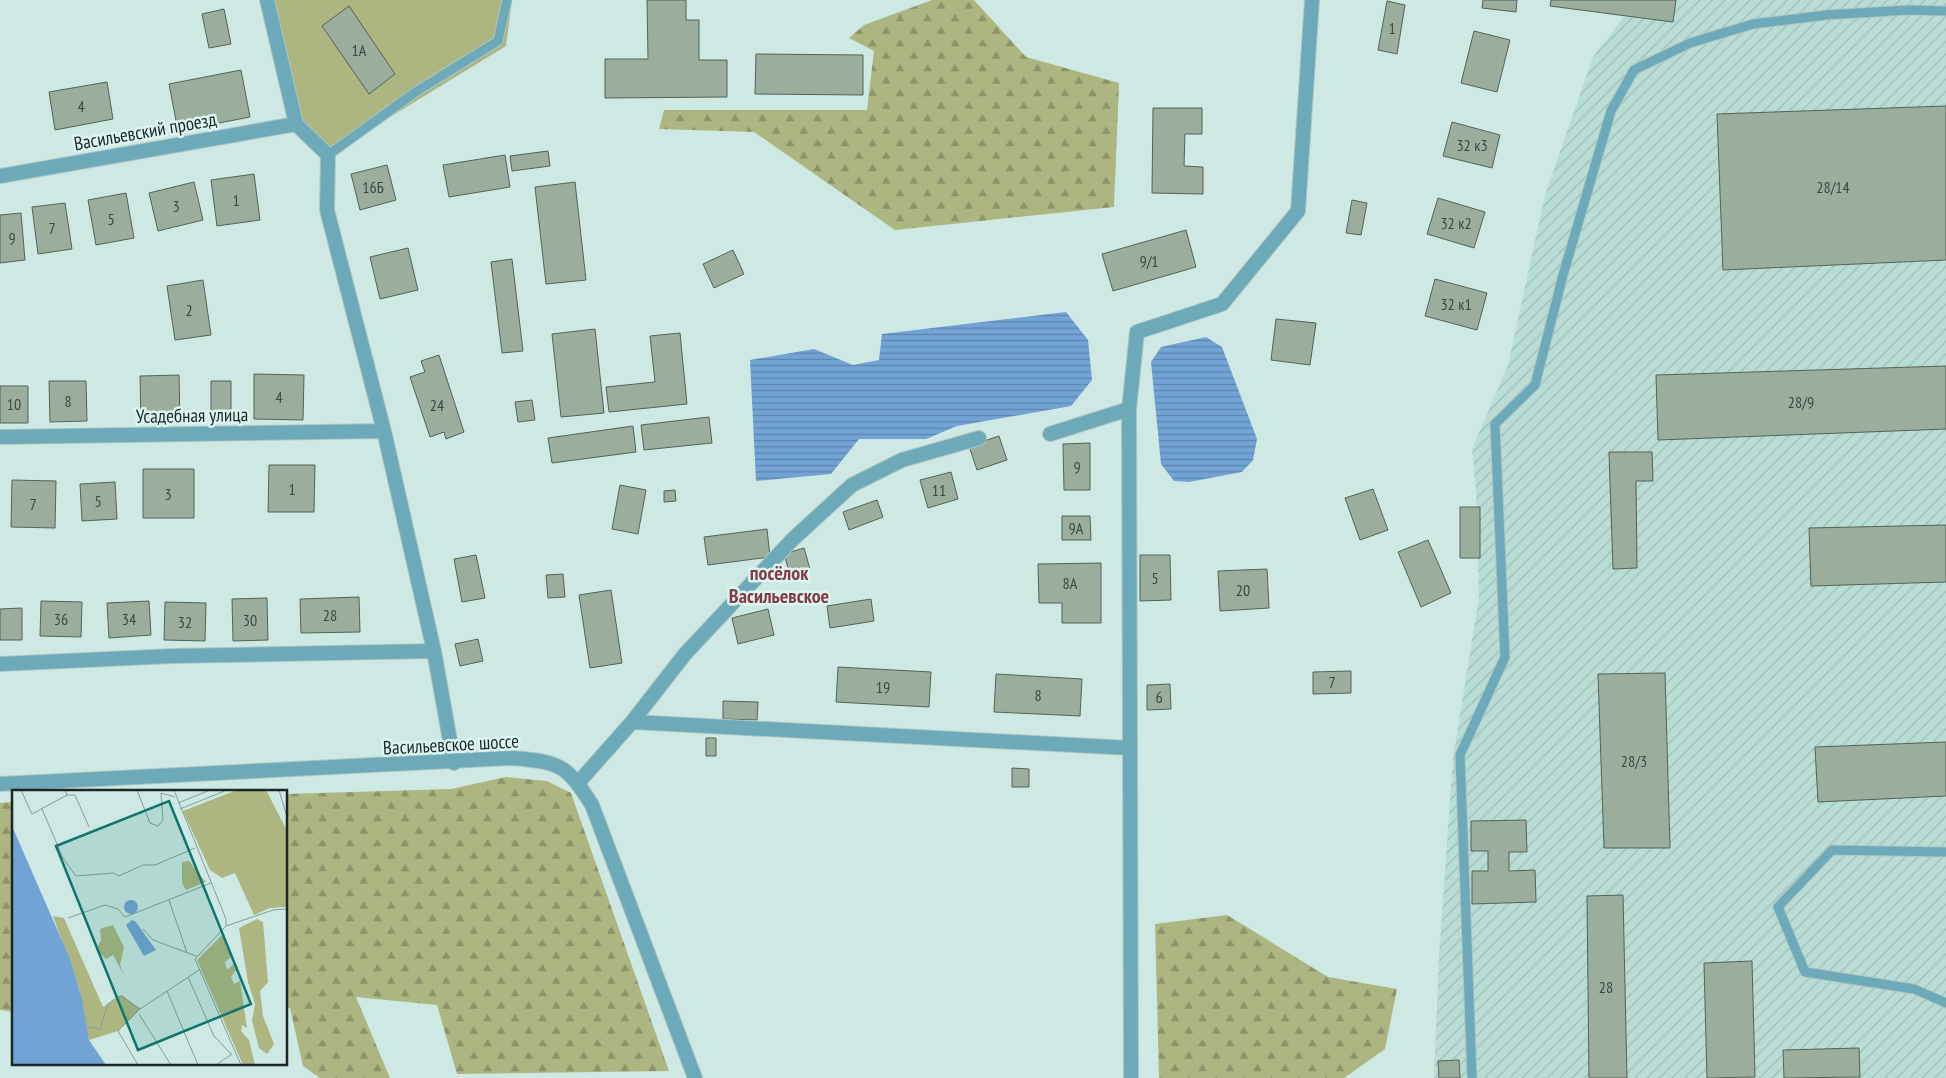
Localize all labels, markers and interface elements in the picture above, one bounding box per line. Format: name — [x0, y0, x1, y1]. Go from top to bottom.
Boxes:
house number: 1 — [1388, 18, 1396, 38]
house number: 1А — [352, 40, 367, 60]
house number: 4 — [77, 96, 85, 116]
street label: Васильевский проезд — [72, 107, 219, 155]
house number: 32 к3 — [1456, 135, 1488, 155]
house number: 16Б — [362, 177, 384, 197]
house number: 28/14 — [1816, 177, 1850, 197]
house number: 1 — [232, 190, 240, 210]
house number: 3 — [172, 196, 180, 216]
house number: 5 — [107, 209, 115, 229]
house number: 32 к2 — [1440, 213, 1472, 233]
house number: 7 — [48, 218, 56, 238]
house number: 9 — [8, 228, 16, 248]
house number: 9/1 — [1139, 251, 1159, 271]
house number: 32 к1 — [1440, 294, 1472, 314]
house number: 2 — [185, 300, 193, 320]
house number: 4 — [275, 387, 283, 407]
house number: 8 — [64, 391, 72, 411]
house number: 28/9 — [1788, 392, 1814, 412]
house number: 10 — [7, 394, 21, 414]
house number: 24 — [430, 395, 444, 415]
street label: Усадебная улица — [136, 402, 248, 428]
house number: 9 — [1073, 457, 1081, 477]
house number: 1 — [288, 479, 296, 499]
house number: 11 — [932, 480, 946, 500]
house number: 3 — [164, 484, 172, 504]
house number: 5 — [94, 491, 102, 511]
house number: 7 — [29, 494, 37, 514]
house number: 9А — [1069, 518, 1084, 538]
district label: посёлок Васильевское — [729, 560, 829, 609]
house number: 5 — [1151, 568, 1159, 588]
house number: 8А — [1063, 573, 1078, 593]
house number: 20 — [1236, 580, 1250, 600]
house number: 28 — [323, 605, 337, 625]
house number: 36 — [54, 609, 68, 629]
house number: 34 — [122, 609, 136, 629]
house number: 30 — [243, 610, 257, 630]
house number: 32 — [178, 612, 192, 632]
house number: 7 — [1328, 672, 1336, 692]
house number: 19 — [876, 677, 890, 697]
house number: 8 — [1034, 685, 1042, 705]
house number: 6 — [1155, 687, 1163, 707]
street label: Васильевское шоссе — [382, 728, 520, 760]
house number: 28/3 — [1621, 751, 1647, 771]
inset map — [12, 790, 288, 1066]
house number: 28 — [1599, 977, 1613, 997]

